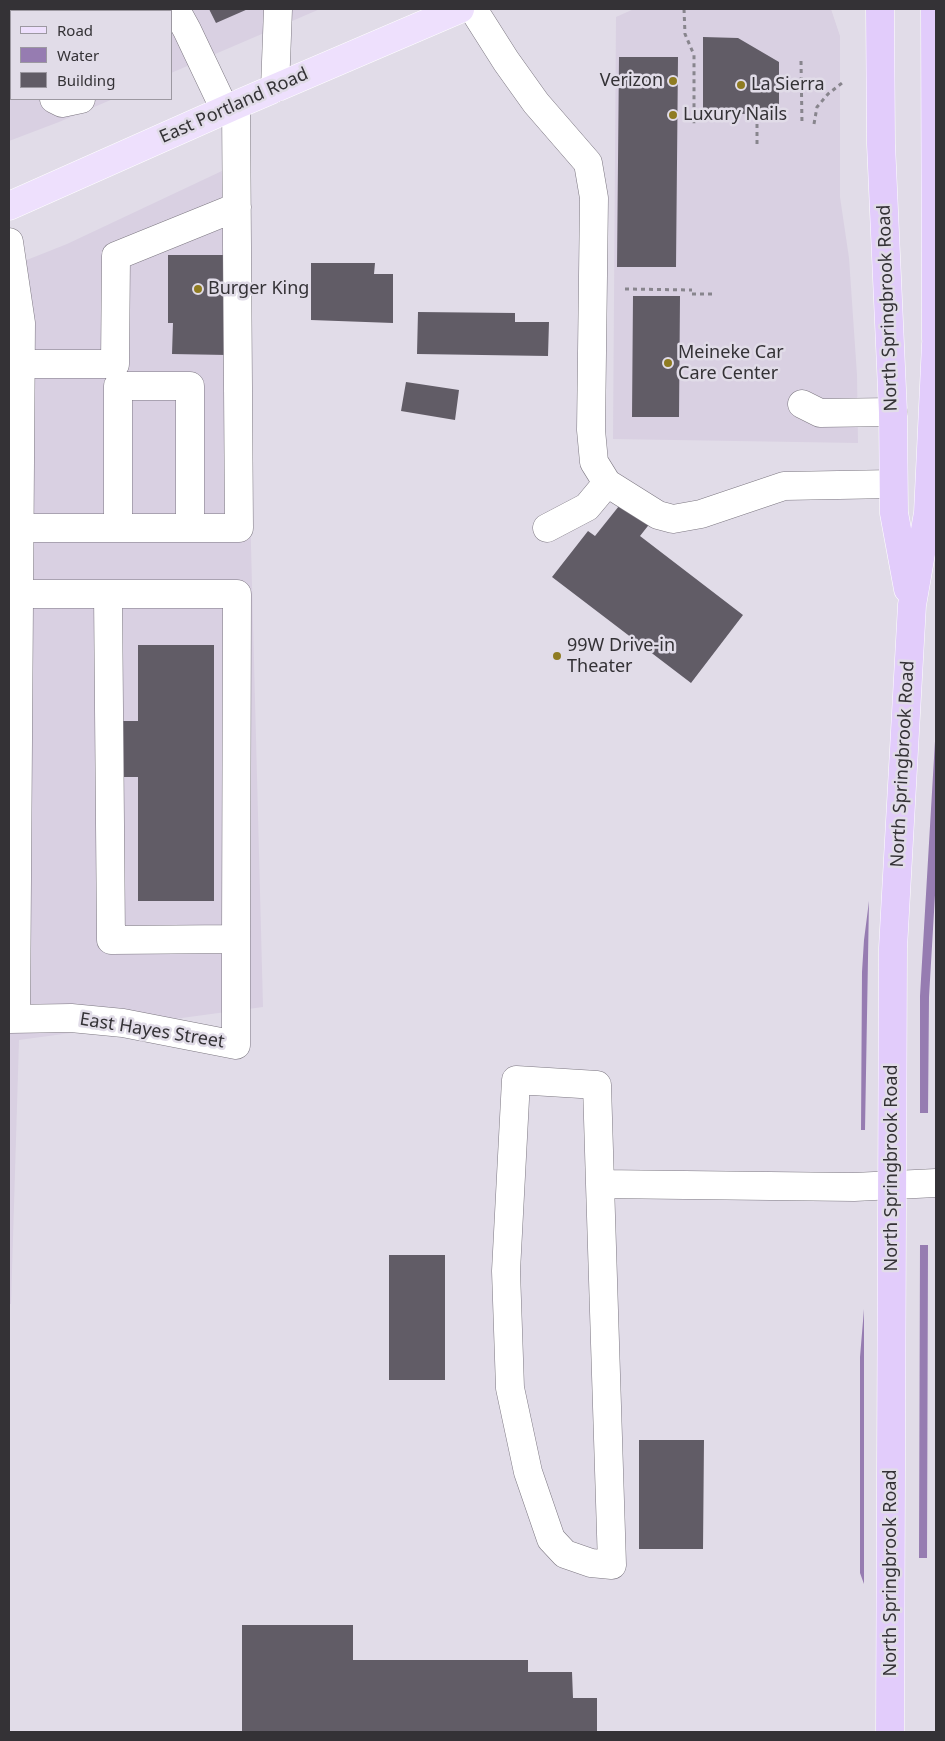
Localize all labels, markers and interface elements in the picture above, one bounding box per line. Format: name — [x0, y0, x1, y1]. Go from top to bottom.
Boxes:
legend — [10, 10, 172, 100]
text: Road — [57, 20, 93, 40]
text: Water — [57, 45, 99, 65]
street label: East Portland Road — [156, 63, 312, 149]
text: Building — [57, 70, 115, 90]
place label: Verizon — [600, 70, 663, 92]
place label: La Sierra — [751, 74, 824, 96]
marker: Verizon — [667, 75, 679, 87]
marker: La Sierra — [735, 79, 747, 91]
place label: Luxury Nails — [683, 104, 787, 126]
marker: Luxury Nails — [667, 109, 679, 121]
street label: North Springbrook Road — [874, 204, 902, 412]
place label: Burger King — [208, 278, 309, 300]
marker: Burger King — [192, 283, 204, 295]
place label: Meineke Car Care Center — [678, 342, 784, 384]
marker: Meineke Car Care Center — [662, 357, 674, 369]
place label: 99W Drive-in Theater — [567, 635, 675, 678]
marker: 99W Drive-in Theater — [551, 650, 563, 662]
street label: North Springbrook Road — [887, 660, 919, 868]
street label: East Hayes Street — [78, 1009, 226, 1053]
street label: North Springbrook Road — [881, 1065, 903, 1271]
street label: North Springbrook Road — [880, 1470, 902, 1676]

